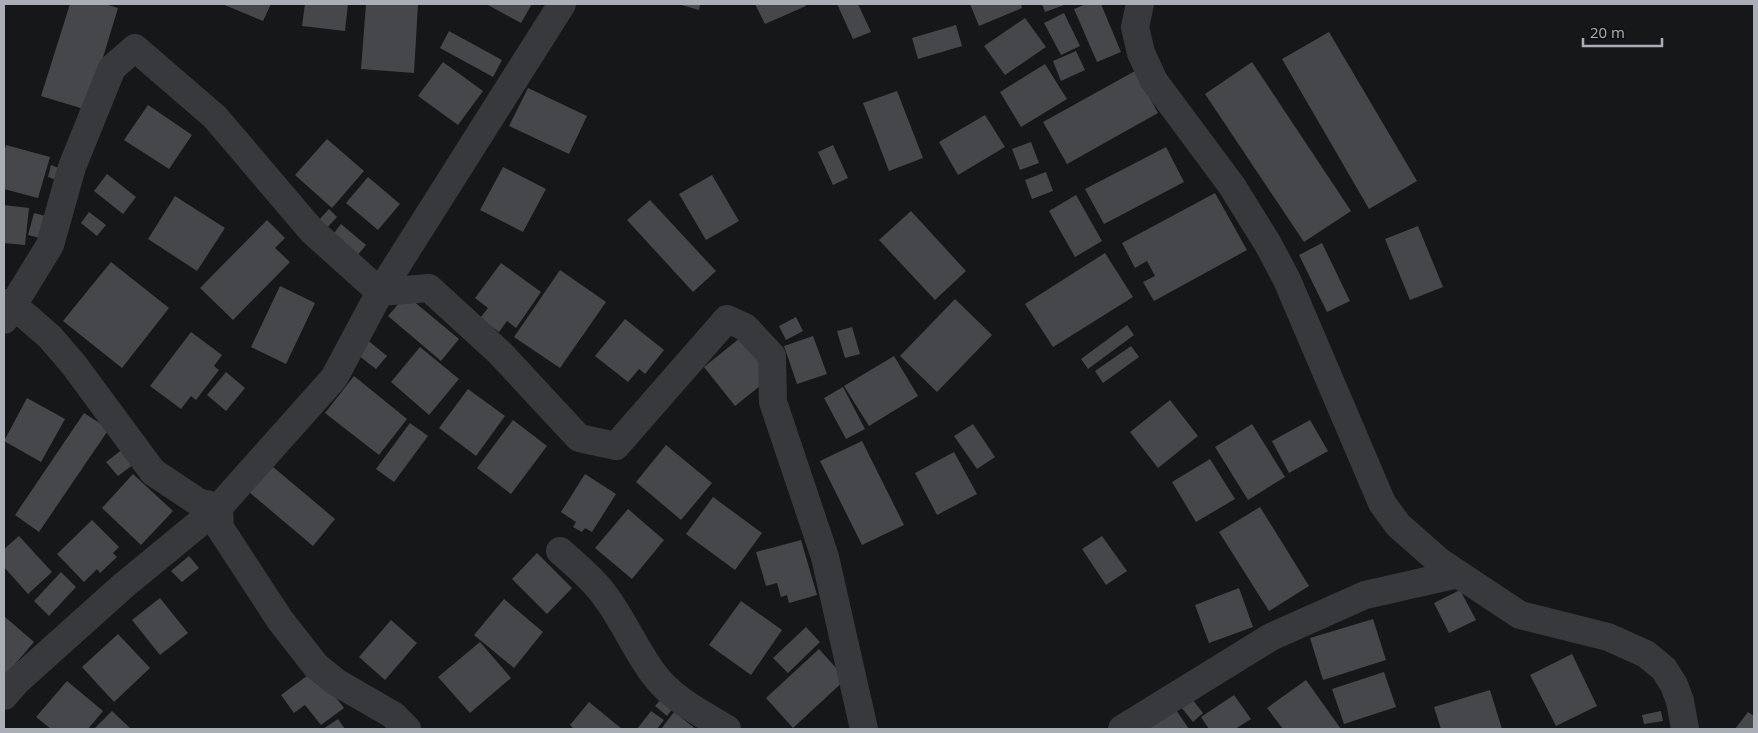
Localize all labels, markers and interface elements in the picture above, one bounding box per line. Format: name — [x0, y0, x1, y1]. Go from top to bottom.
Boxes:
scale bar — [1583, 15, 1662, 47]
text: 20 m — [1590, 22, 1625, 42]

